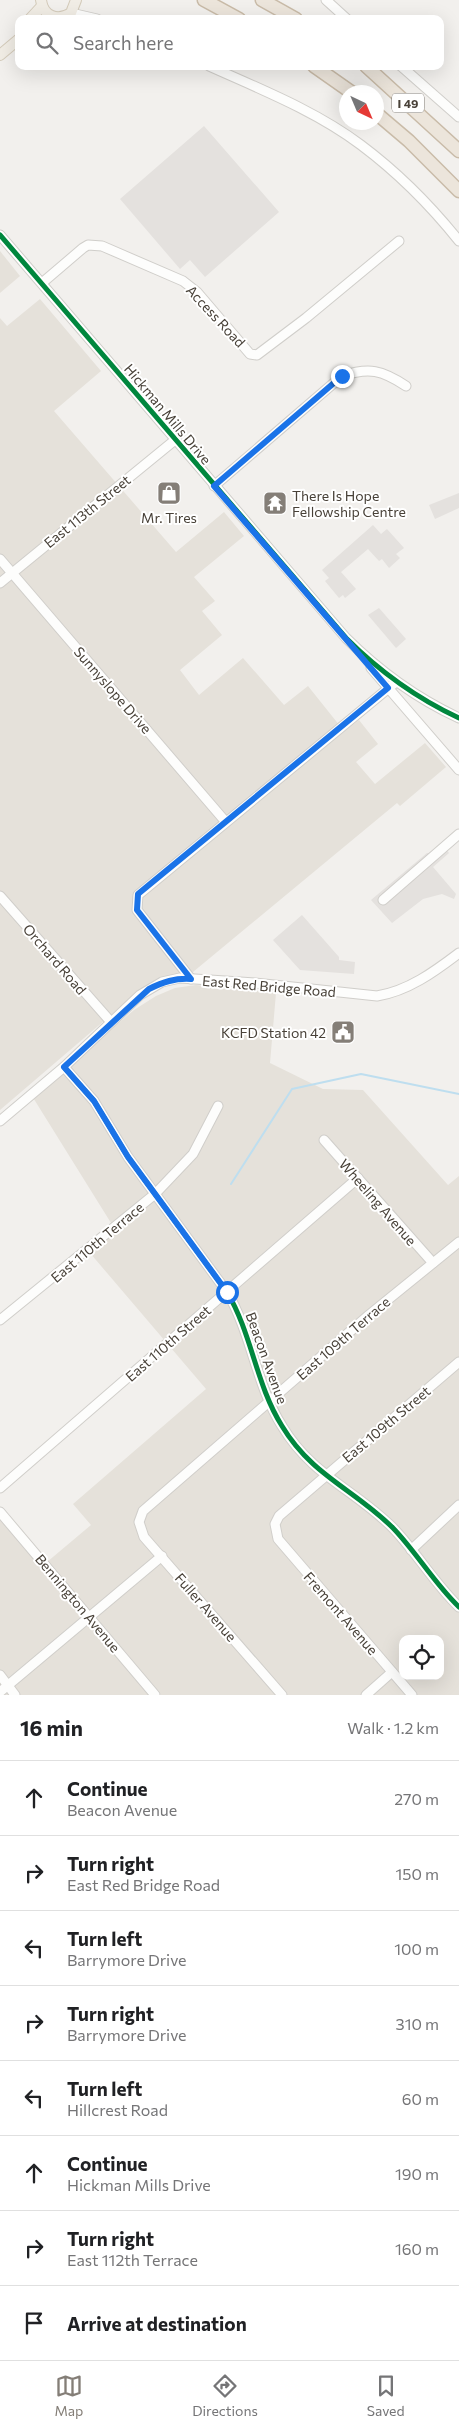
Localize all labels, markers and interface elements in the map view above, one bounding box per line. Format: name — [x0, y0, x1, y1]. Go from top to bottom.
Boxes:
search box — [15, 15, 444, 70]
icon: search — [33, 29, 61, 57]
text: Search here — [73, 31, 173, 54]
north arrow — [339, 85, 384, 130]
road number: I 49 — [392, 94, 424, 112]
street label: Access Road — [183, 281, 249, 351]
street label: Hickman Mills Drive — [121, 360, 215, 468]
route end — [331, 365, 354, 388]
street label: East 113th Street — [40, 471, 134, 551]
shop icon: Mr. Tires — [156, 480, 182, 506]
place label: There Is Hope Fellowship Centre — [292, 487, 406, 520]
temple icon: There Is Hope Fellowship Centre — [262, 490, 288, 516]
place label: Mr. Tires — [141, 509, 197, 526]
street label: Sunnyslope Drive — [71, 643, 155, 737]
street label: Orchard Road — [20, 920, 90, 998]
street label: East Red Bridge Road — [202, 972, 336, 1000]
public building icon: KCFD Station 42 — [330, 1019, 356, 1045]
place label: KCFD Station 42 — [221, 1024, 326, 1041]
street label: Wheeling Avenue — [336, 1155, 420, 1249]
street label: East 110th Terrace — [47, 1198, 147, 1286]
route start — [216, 1281, 239, 1304]
street label: East 109th Terrace — [293, 1293, 393, 1383]
street label: East 110th Street — [122, 1301, 214, 1385]
street label: Beacon Avenue — [243, 1310, 291, 1406]
street label: East 109th Street — [338, 1382, 434, 1466]
street label: Bennington Avenue — [32, 1550, 124, 1656]
street label: Fremont Avenue — [300, 1568, 382, 1658]
street label: Fuller Avenue — [172, 1569, 240, 1645]
map controls — [399, 1635, 444, 1680]
button: locate — [399, 1635, 444, 1680]
text: 16 min — [20, 1715, 83, 1740]
text: Walk · 1.2 km — [347, 1718, 439, 1737]
text: Continue — [67, 1777, 147, 1800]
icon: ahead — [20, 1784, 48, 1812]
text: 270 m — [394, 1789, 439, 1808]
text: Beacon Avenue — [67, 1800, 177, 1819]
text: Turn right — [67, 1852, 154, 1875]
icon: right — [20, 1859, 48, 1887]
text: 150 m — [396, 1864, 439, 1883]
text: East Red Bridge Road — [67, 1875, 220, 1894]
text: Turn left — [67, 1927, 142, 1950]
icon: left — [20, 1934, 48, 1962]
text: 100 m — [394, 1939, 439, 1958]
text: Barrymore Drive — [67, 1950, 187, 1969]
text: Turn right — [67, 2002, 154, 2025]
icon: right — [20, 2009, 48, 2037]
text: 310 m — [396, 2014, 439, 2033]
text: Barrymore Drive — [67, 2025, 187, 2044]
text: Turn left — [67, 2077, 142, 2100]
icon: left — [20, 2084, 48, 2112]
text: 60 m — [402, 2089, 439, 2108]
text: Hillcrest Road — [67, 2100, 168, 2119]
text: Continue — [67, 2152, 147, 2175]
icon: ahead — [20, 2159, 48, 2187]
text: 190 m — [395, 2164, 439, 2183]
text: Hickman Mills Drive — [67, 2175, 211, 2194]
text: Turn right — [67, 2227, 154, 2250]
icon: right — [20, 2234, 48, 2262]
text: 160 m — [395, 2239, 439, 2258]
text: East 112th Terrace — [67, 2250, 198, 2269]
icon: arrive — [20, 2309, 48, 2337]
text: Arrive at destination — [67, 2312, 247, 2335]
tab: Map — [54, 2372, 83, 2419]
tab: Directions — [192, 2372, 258, 2419]
tab: Saved — [367, 2372, 405, 2419]

